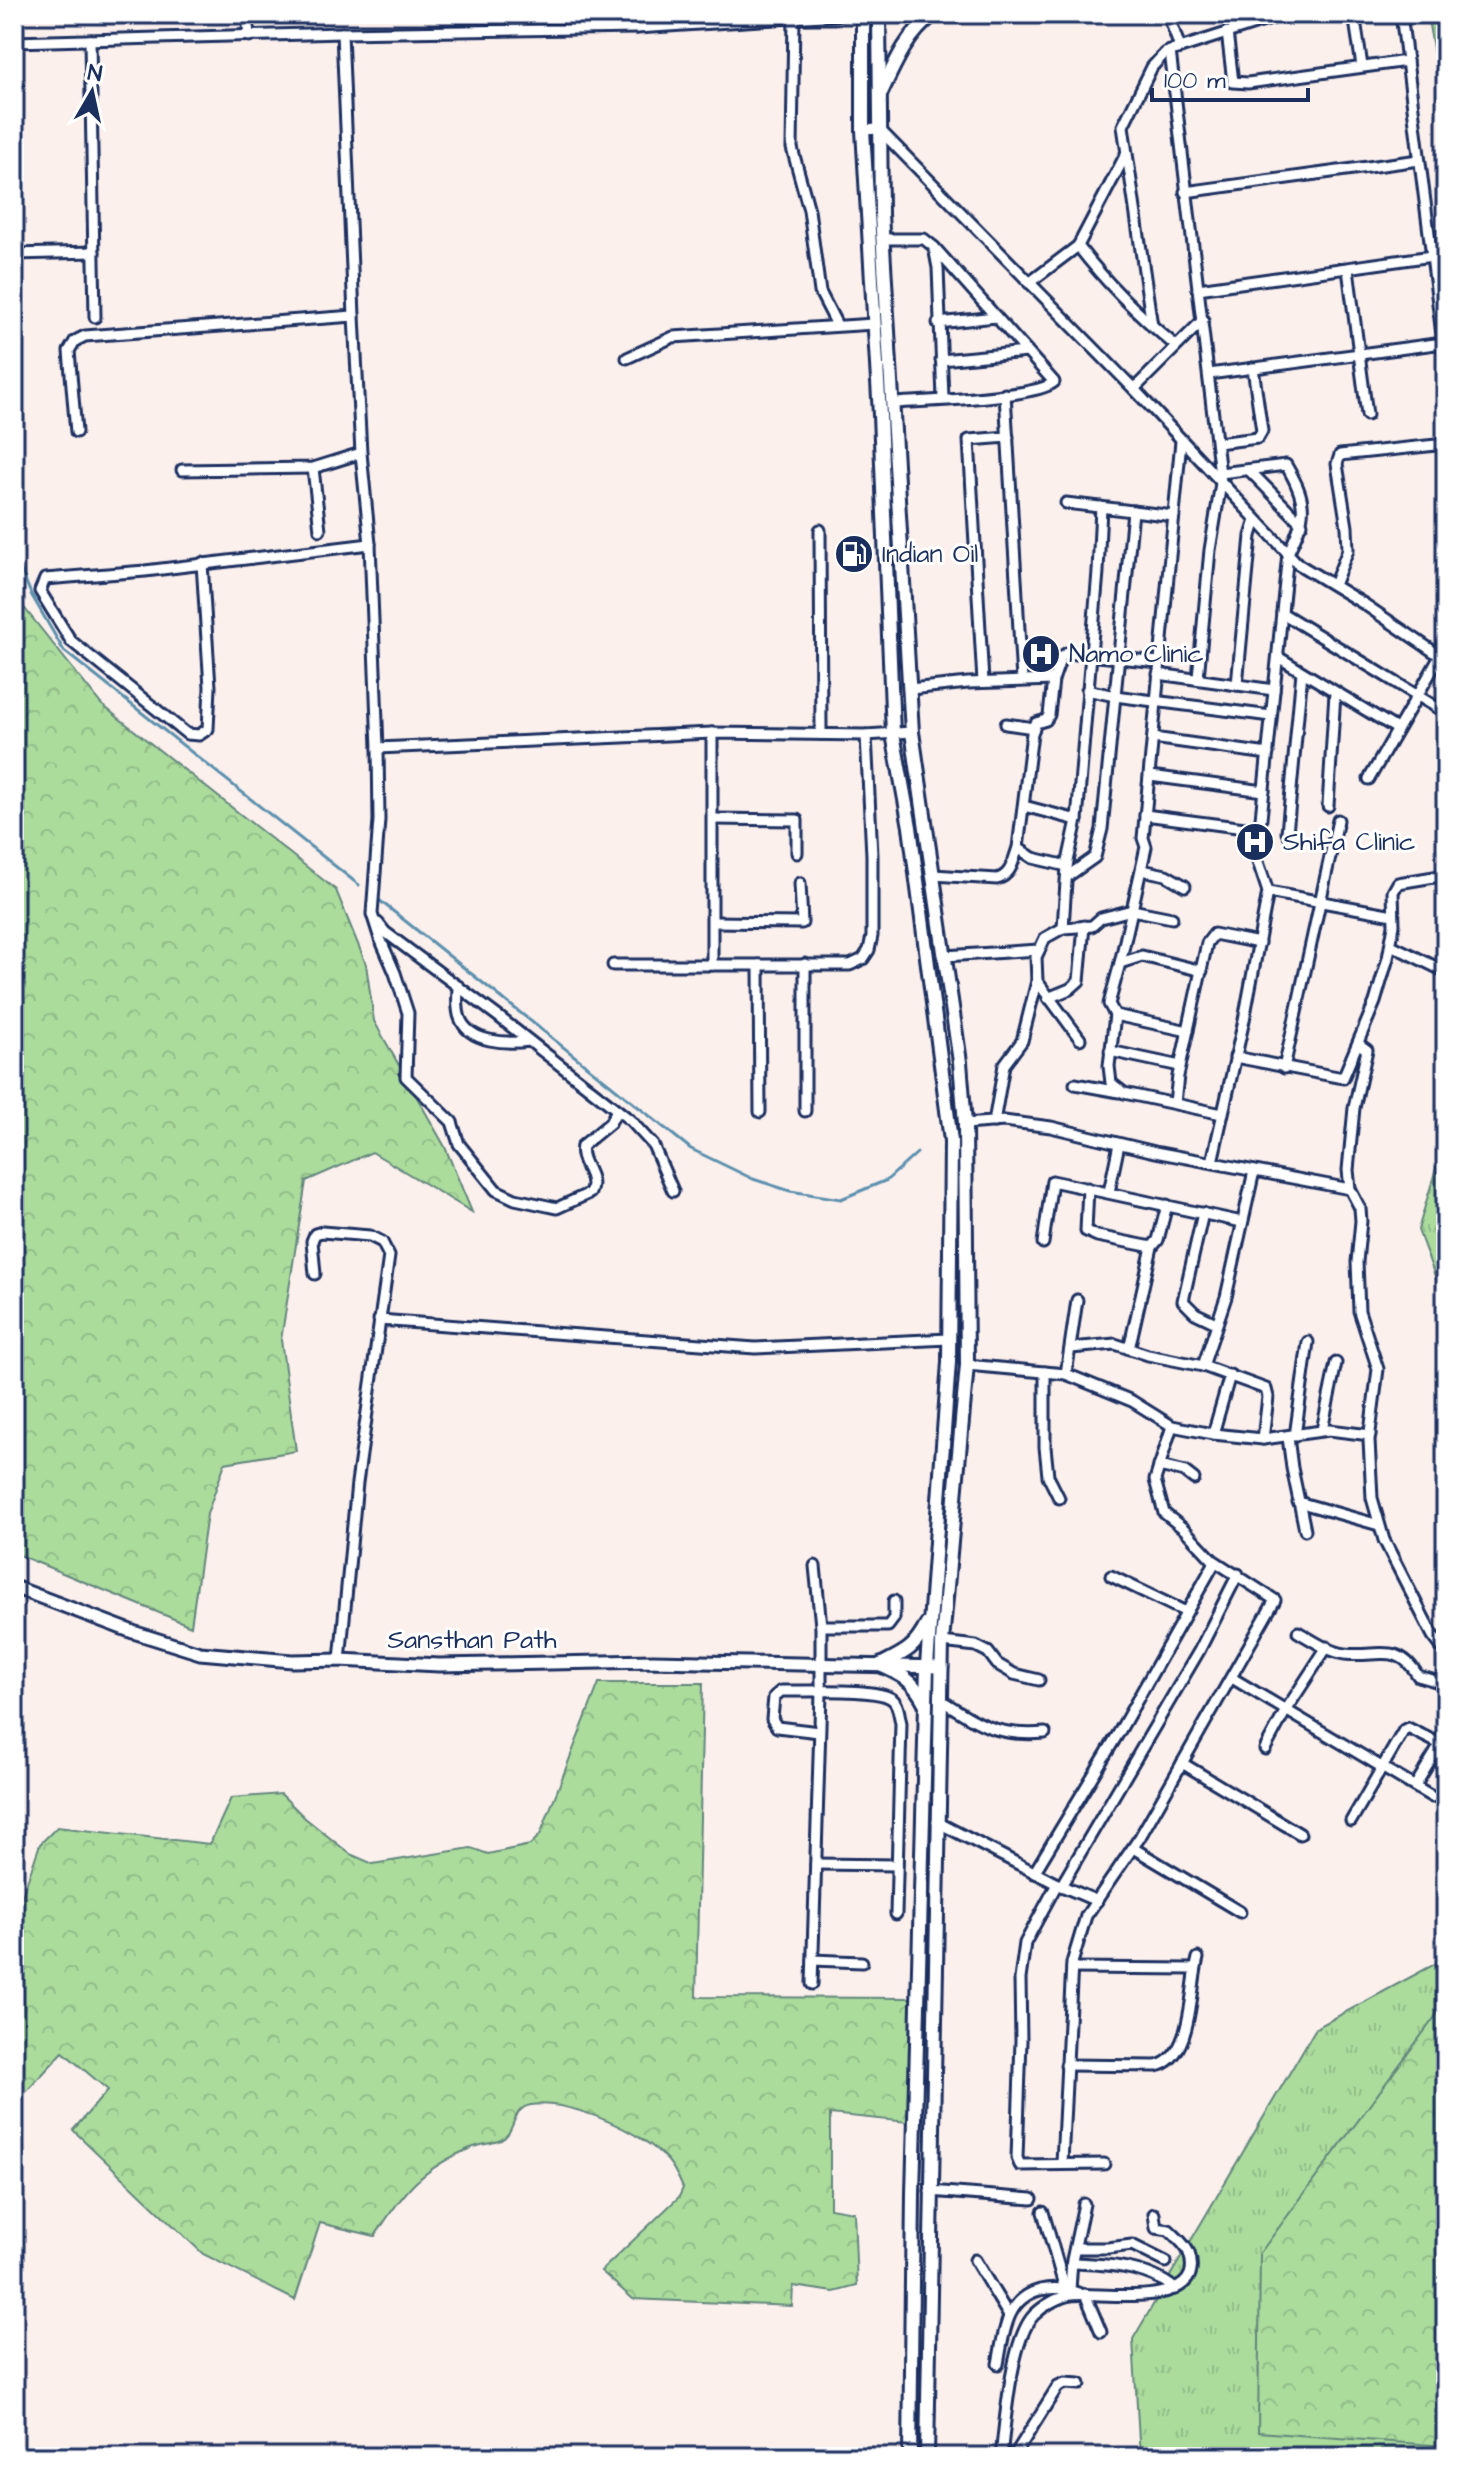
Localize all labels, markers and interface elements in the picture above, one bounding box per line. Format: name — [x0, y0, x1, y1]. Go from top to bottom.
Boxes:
north arrow — [52, 52, 132, 132]
scale bar — [1152, 52, 1308, 102]
text: N — [86, 57, 104, 90]
text: 100 m — [1164, 64, 1226, 98]
fuel station icon: Indian Oil — [833, 533, 875, 575]
place label: Indian Oil — [882, 536, 978, 572]
hospital icon: Namo Clinic — [1020, 633, 1062, 675]
place label: Namo Clinic — [1069, 636, 1204, 672]
hospital icon: Shifa Clinic — [1234, 821, 1276, 863]
place label: Shifa Clinic — [1283, 824, 1415, 860]
street label: Sansthan Path — [387, 1622, 557, 1658]

